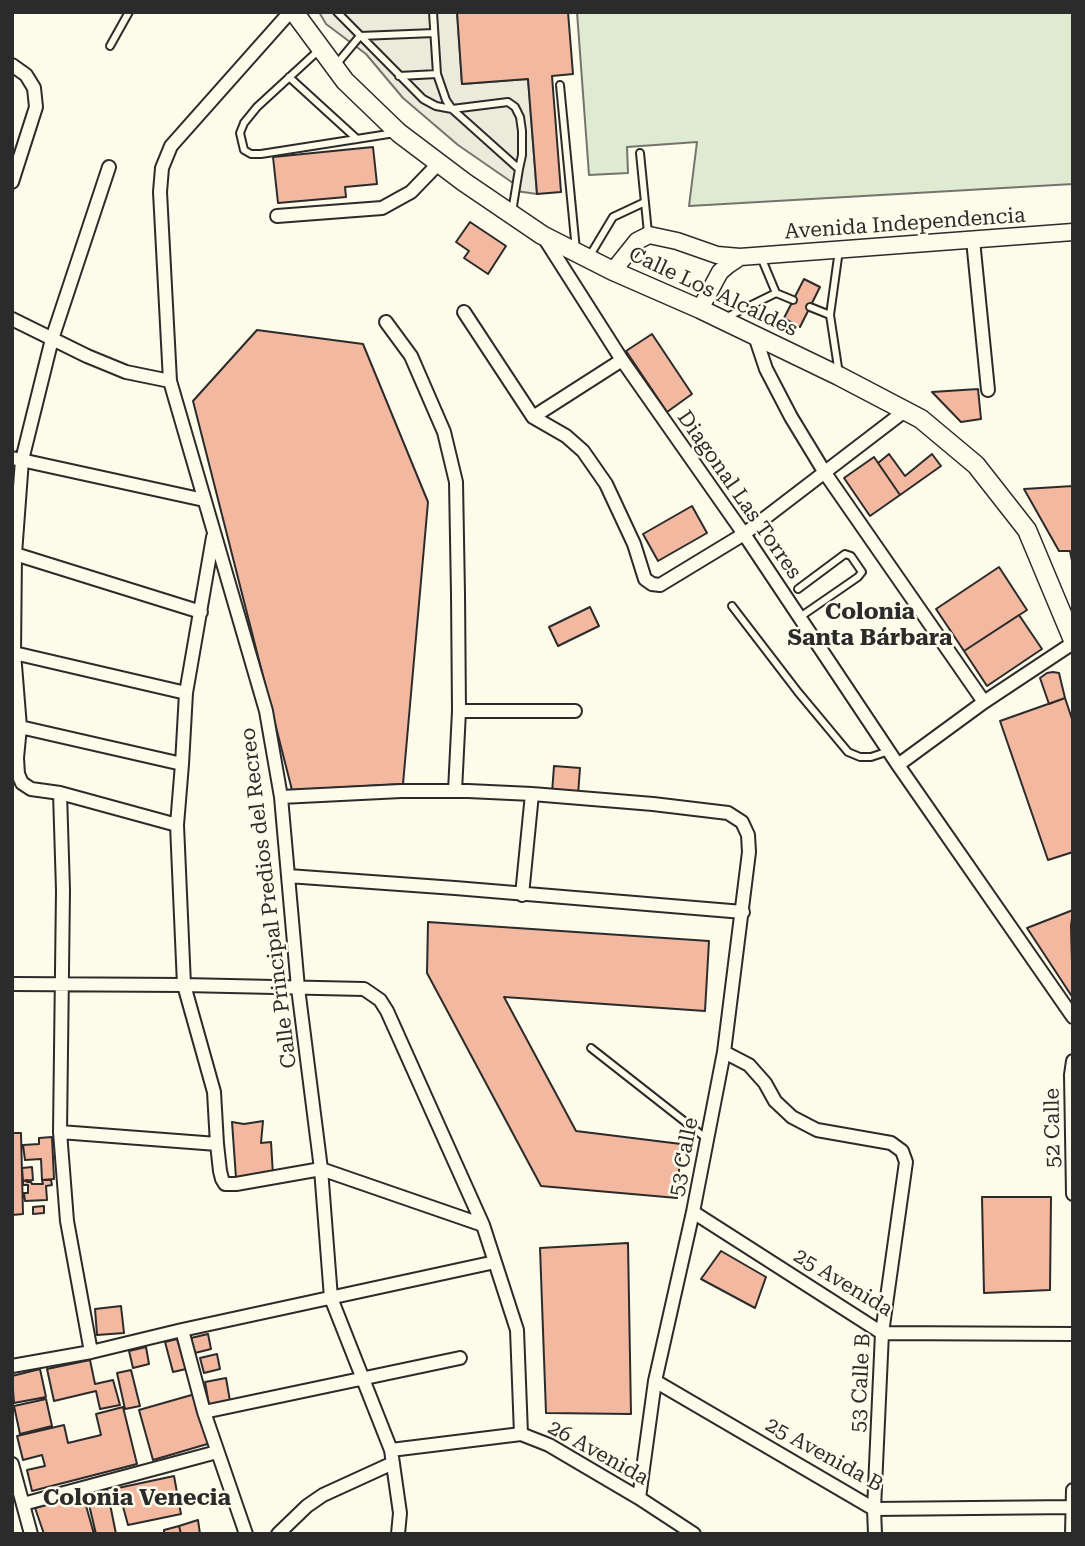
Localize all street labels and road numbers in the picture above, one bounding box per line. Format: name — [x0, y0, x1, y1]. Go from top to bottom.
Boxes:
street label: Avenida Independencia — [784, 203, 1026, 245]
street label: Calle Los Alcaldes — [624, 242, 802, 342]
street label: Diagonal Las Torres — [672, 406, 806, 584]
street label: Calle Principal Predios del Recreo — [236, 726, 302, 1070]
street label: 52 Calle — [1040, 1088, 1066, 1168]
street label: 53 Calle — [664, 1115, 704, 1199]
street label: 25 Avenida — [789, 1244, 897, 1322]
street label: 53 Calle B — [846, 1333, 876, 1433]
street label: 25 Avenida B — [761, 1412, 887, 1498]
street label: 26 Avenida — [543, 1415, 653, 1491]

